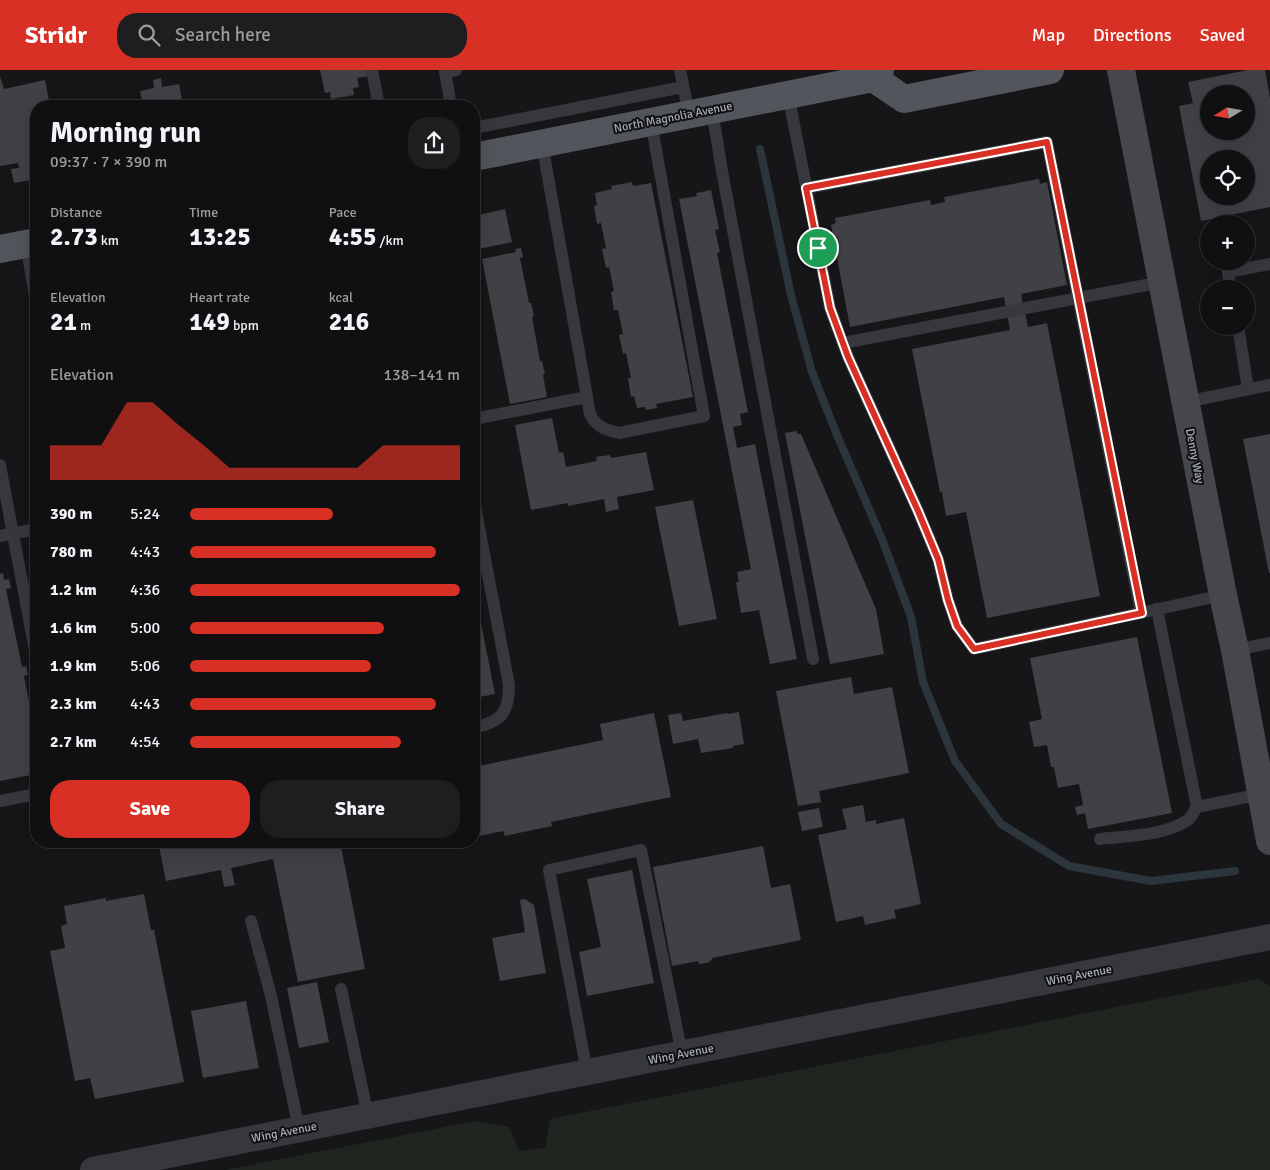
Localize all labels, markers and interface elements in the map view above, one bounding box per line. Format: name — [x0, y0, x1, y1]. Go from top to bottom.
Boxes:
search box — [117, 13, 467, 58]
text: Stridr — [25, 20, 87, 50]
icon: search — [135, 21, 163, 49]
text: Search here — [175, 23, 271, 47]
text: Map — [1032, 24, 1065, 46]
text: Directions — [1093, 24, 1172, 46]
text: Saved — [1200, 24, 1245, 46]
north arrow — [1200, 85, 1255, 140]
map controls — [1200, 85, 1255, 335]
street label: North Magnolia Avenue — [613, 99, 734, 136]
text: Morning run — [50, 116, 201, 150]
button: share — [408, 117, 460, 169]
button: locate — [1200, 150, 1255, 205]
text: 09:37 · 7 × 390 m — [50, 152, 167, 172]
text: Distance — [50, 204, 102, 221]
text: Time — [189, 204, 218, 221]
text: Pace — [329, 204, 357, 221]
button: + — [1200, 215, 1255, 270]
text: 2.73 — [50, 221, 98, 252]
text: 13:25 — [189, 221, 251, 252]
text: 4:55 — [329, 221, 377, 252]
pin — [797, 227, 839, 269]
text: km — [98, 232, 119, 249]
text: /km — [377, 232, 404, 249]
icon: arrive — [804, 234, 832, 262]
button: − — [1200, 280, 1255, 335]
text: Elevation — [50, 289, 106, 306]
text: Heart rate — [189, 289, 250, 306]
text: kcal — [329, 289, 353, 306]
text: 21 — [50, 306, 77, 337]
text: 149 — [189, 306, 230, 337]
text: 216 — [329, 306, 369, 337]
text: m — [77, 317, 91, 334]
text: bpm — [230, 317, 259, 334]
text: Elevation — [50, 365, 114, 385]
text: 138–141 m — [383, 365, 460, 385]
street label: Denny Way — [1182, 427, 1207, 486]
text: 390 m — [50, 504, 92, 524]
text: 5:24 — [130, 504, 160, 524]
text: 780 m — [50, 542, 92, 562]
text: 4:43 — [130, 542, 160, 562]
text: 1.2 km — [50, 580, 97, 600]
text: 4:36 — [130, 580, 160, 600]
text: 1.6 km — [50, 618, 97, 638]
text: 5:00 — [130, 618, 160, 638]
text: 1.9 km — [50, 656, 97, 676]
text: 5:06 — [130, 656, 160, 676]
text: 2.3 km — [50, 694, 97, 714]
text: 4:43 — [130, 694, 160, 714]
text: 2.7 km — [50, 732, 97, 752]
text: 4:54 — [130, 732, 160, 752]
button: Save — [50, 780, 250, 838]
button: Share — [260, 780, 460, 838]
street label: Wing Avenue — [1045, 962, 1113, 989]
street label: Wing Avenue — [647, 1041, 715, 1068]
street label: Wing Avenue — [250, 1119, 318, 1146]

